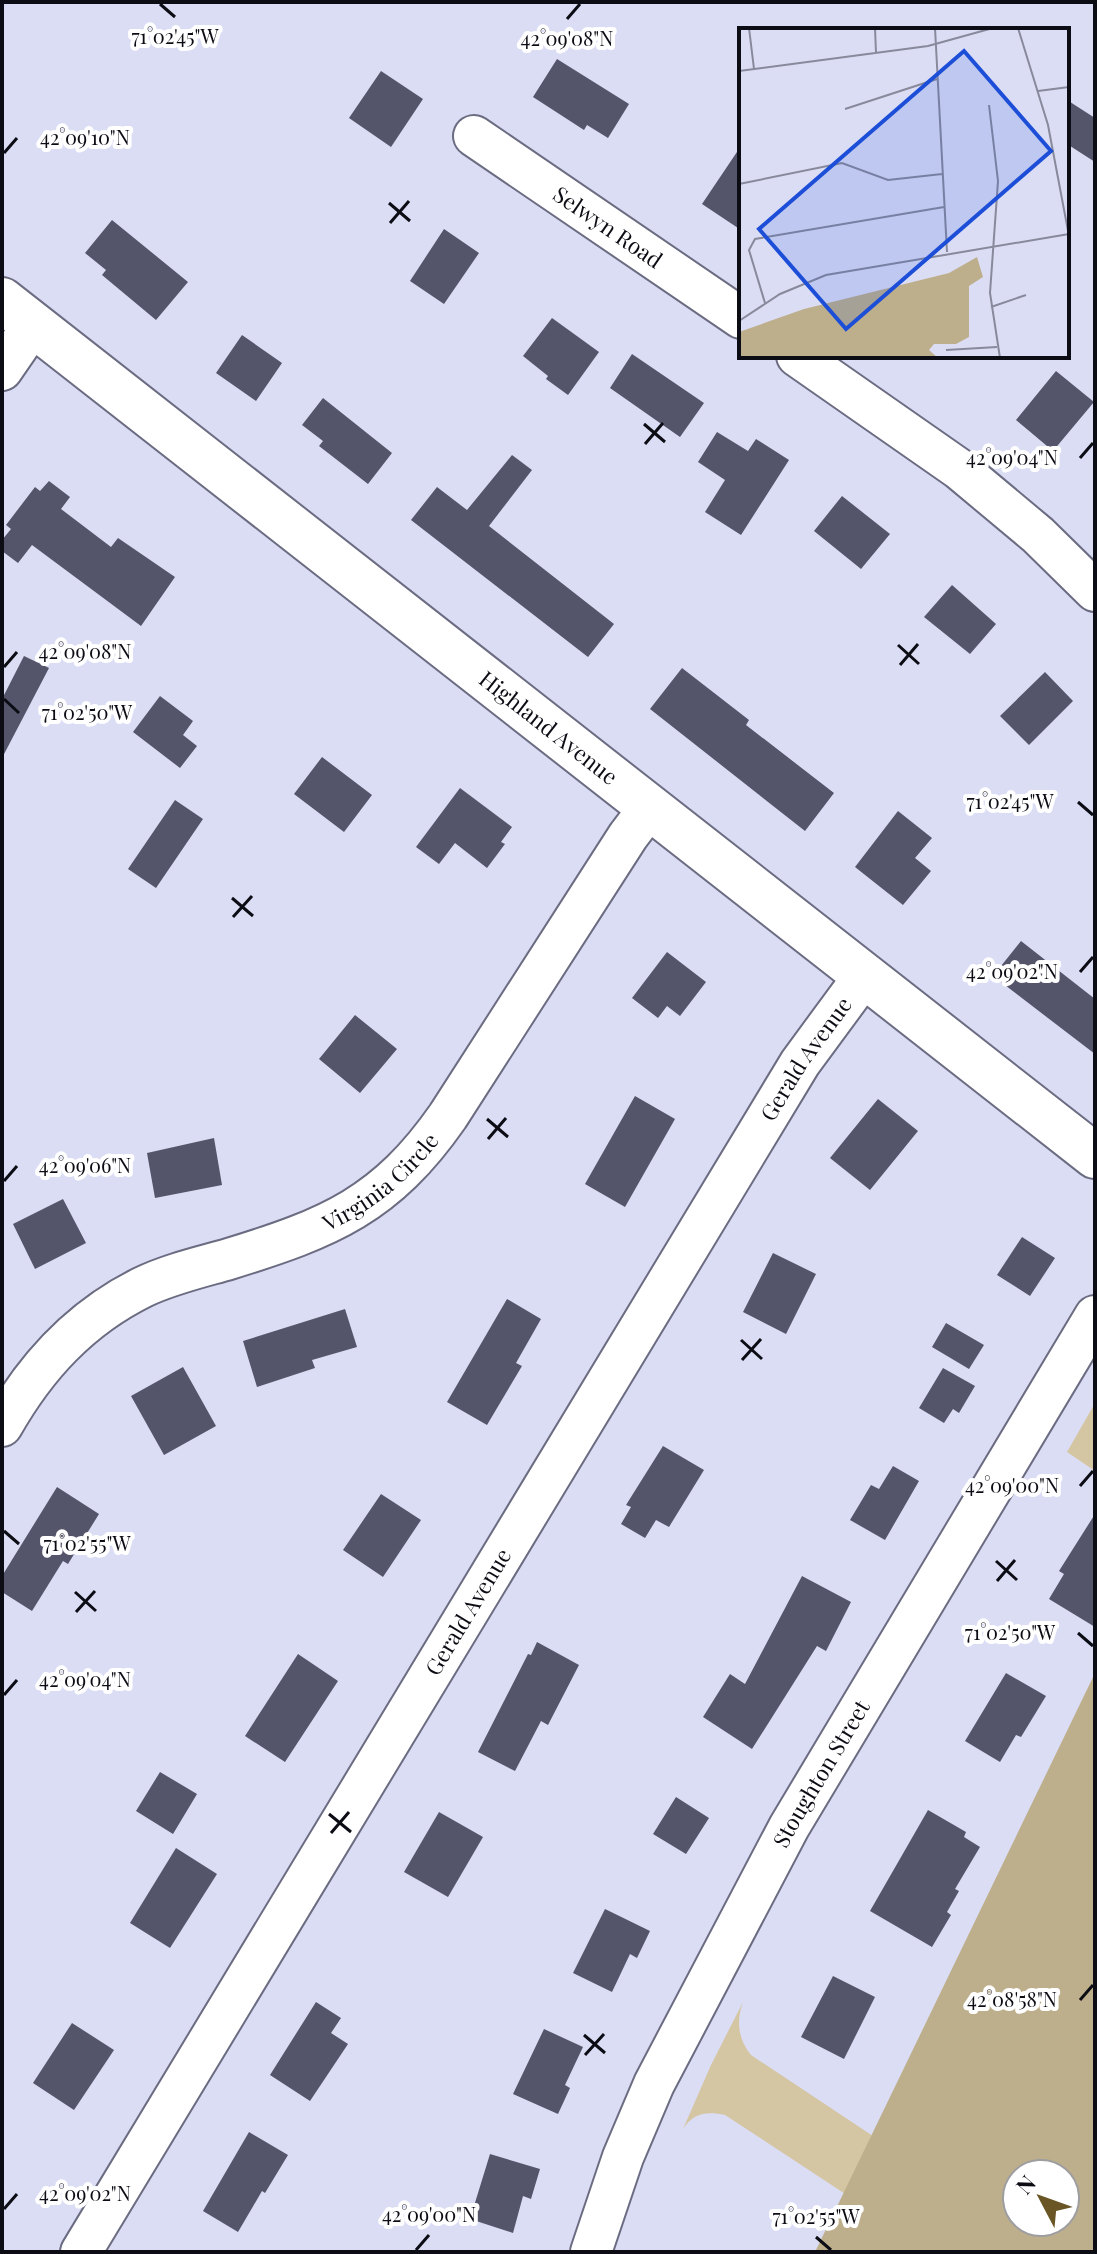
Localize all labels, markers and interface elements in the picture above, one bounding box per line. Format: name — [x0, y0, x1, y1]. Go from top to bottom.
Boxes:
text: 71°02'45"W — [131, 22, 219, 49]
text: 42°09'08"N — [521, 24, 613, 51]
inset map — [739, 28, 1069, 358]
text: 42°09'10"N — [40, 123, 130, 150]
street label: Selwyn Road — [548, 179, 669, 274]
text: 42°09'04"N — [966, 443, 1058, 470]
text: 42°09'08"N — [39, 637, 131, 664]
street label: Highland Avenue — [474, 663, 624, 791]
text: 71°02'50"W — [42, 698, 133, 725]
text: 71°02'45"W — [966, 787, 1054, 814]
text: 42°09'02"N — [966, 957, 1058, 984]
street label: Gerald Avenue — [753, 990, 858, 1126]
street label: Virginia Circle — [316, 1126, 444, 1238]
text: 42°09'06"N — [39, 1151, 131, 1178]
text: 42°09'00"N — [965, 1471, 1059, 1498]
text: 71°02'55"W — [43, 1529, 131, 1556]
street label: Gerald Avenue — [417, 1542, 517, 1681]
text: 71°02'50"W — [965, 1618, 1056, 1645]
text: 42°09'04"N — [39, 1665, 131, 1692]
street label: Stoughton Street — [765, 1693, 876, 1852]
text: 42°08'58"N — [967, 1985, 1057, 2012]
north arrow — [1001, 2158, 1081, 2238]
text: N — [1009, 2168, 1042, 2200]
text: 42°09'02"N — [39, 2179, 131, 2206]
text: 42°09'00"N — [382, 2200, 476, 2227]
text: 71°02'55"W — [772, 2202, 860, 2229]

